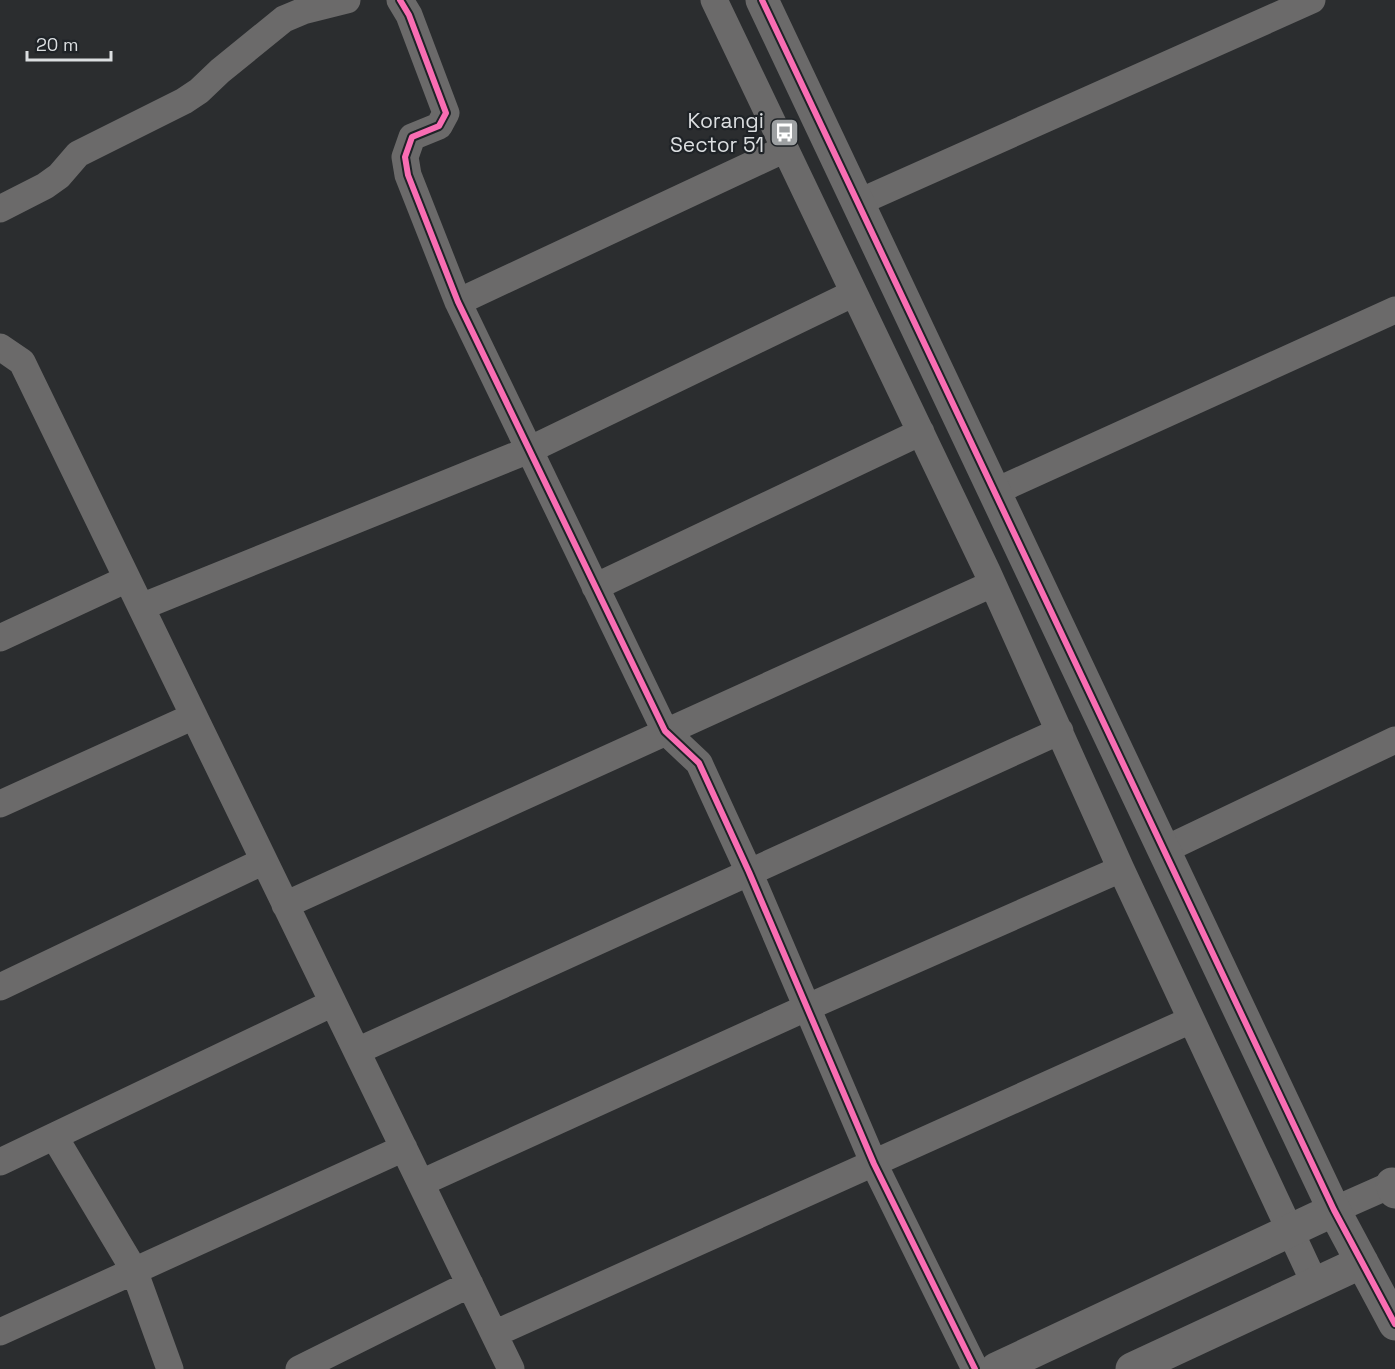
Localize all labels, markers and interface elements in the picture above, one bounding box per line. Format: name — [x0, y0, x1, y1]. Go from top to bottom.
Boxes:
scale bar — [27, 24, 111, 62]
text: 20 m — [36, 33, 79, 56]
place label: Korangi Sector 51 — [670, 107, 764, 158]
bus stop icon: Korangi Sector 51 — [769, 117, 801, 149]

